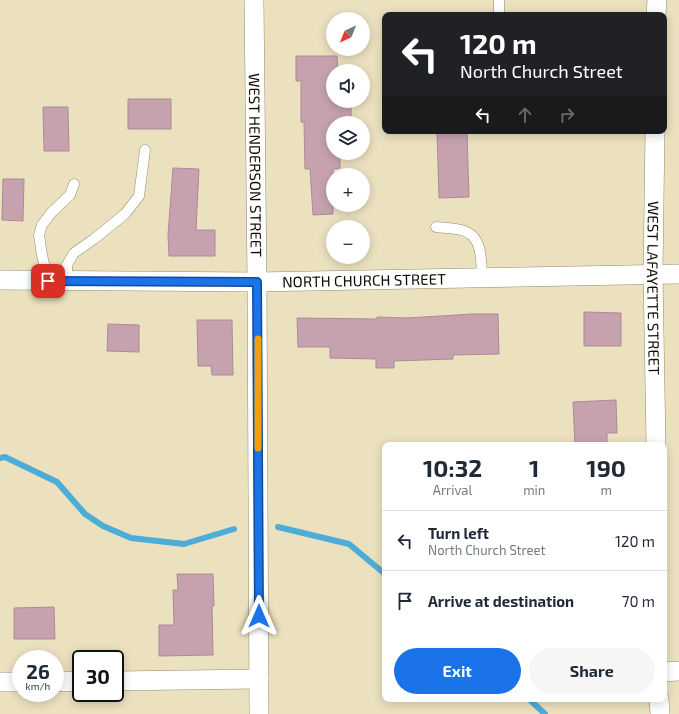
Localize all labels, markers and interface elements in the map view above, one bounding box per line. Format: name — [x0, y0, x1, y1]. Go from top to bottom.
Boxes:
north arrow — [326, 12, 370, 56]
map controls — [326, 12, 370, 264]
text: 120 m — [460, 26, 537, 60]
icon: left — [394, 28, 446, 80]
text: North Church Street — [460, 60, 623, 82]
button: sound — [326, 64, 370, 108]
street label: WEST HENDERSON STREET — [246, 73, 266, 257]
icon: left — [472, 104, 494, 126]
icon: ahead — [514, 104, 536, 126]
icon: right — [556, 104, 578, 126]
button: layers — [326, 116, 370, 160]
button: + — [326, 168, 370, 212]
street label: WEST LAFAYETTE STREET — [644, 201, 664, 375]
button: − — [326, 220, 370, 264]
pin — [31, 264, 65, 298]
street label: NORTH CHURCH STREET — [282, 269, 446, 291]
icon: arrive — [37, 270, 59, 292]
text: 10:32 — [423, 453, 482, 482]
text: 1 — [529, 453, 539, 482]
text: 190 — [586, 453, 626, 482]
text: Arrival — [433, 482, 472, 498]
text: min — [523, 482, 545, 498]
text: m — [600, 482, 612, 498]
text: Turn left — [428, 524, 489, 542]
icon: left — [394, 530, 416, 552]
text: 120 m — [615, 532, 655, 550]
text: North Church Street — [428, 542, 546, 558]
icon: arrive — [394, 590, 416, 612]
text: Arrive at destination — [428, 592, 574, 610]
text: 70 m — [622, 592, 655, 610]
position arrow — [238, 595, 280, 637]
button: Exit — [394, 648, 521, 694]
button: Share — [529, 648, 655, 694]
speed limit sign: 30 — [72, 650, 124, 702]
text: 26 — [26, 659, 50, 683]
text: km/h — [26, 680, 50, 692]

